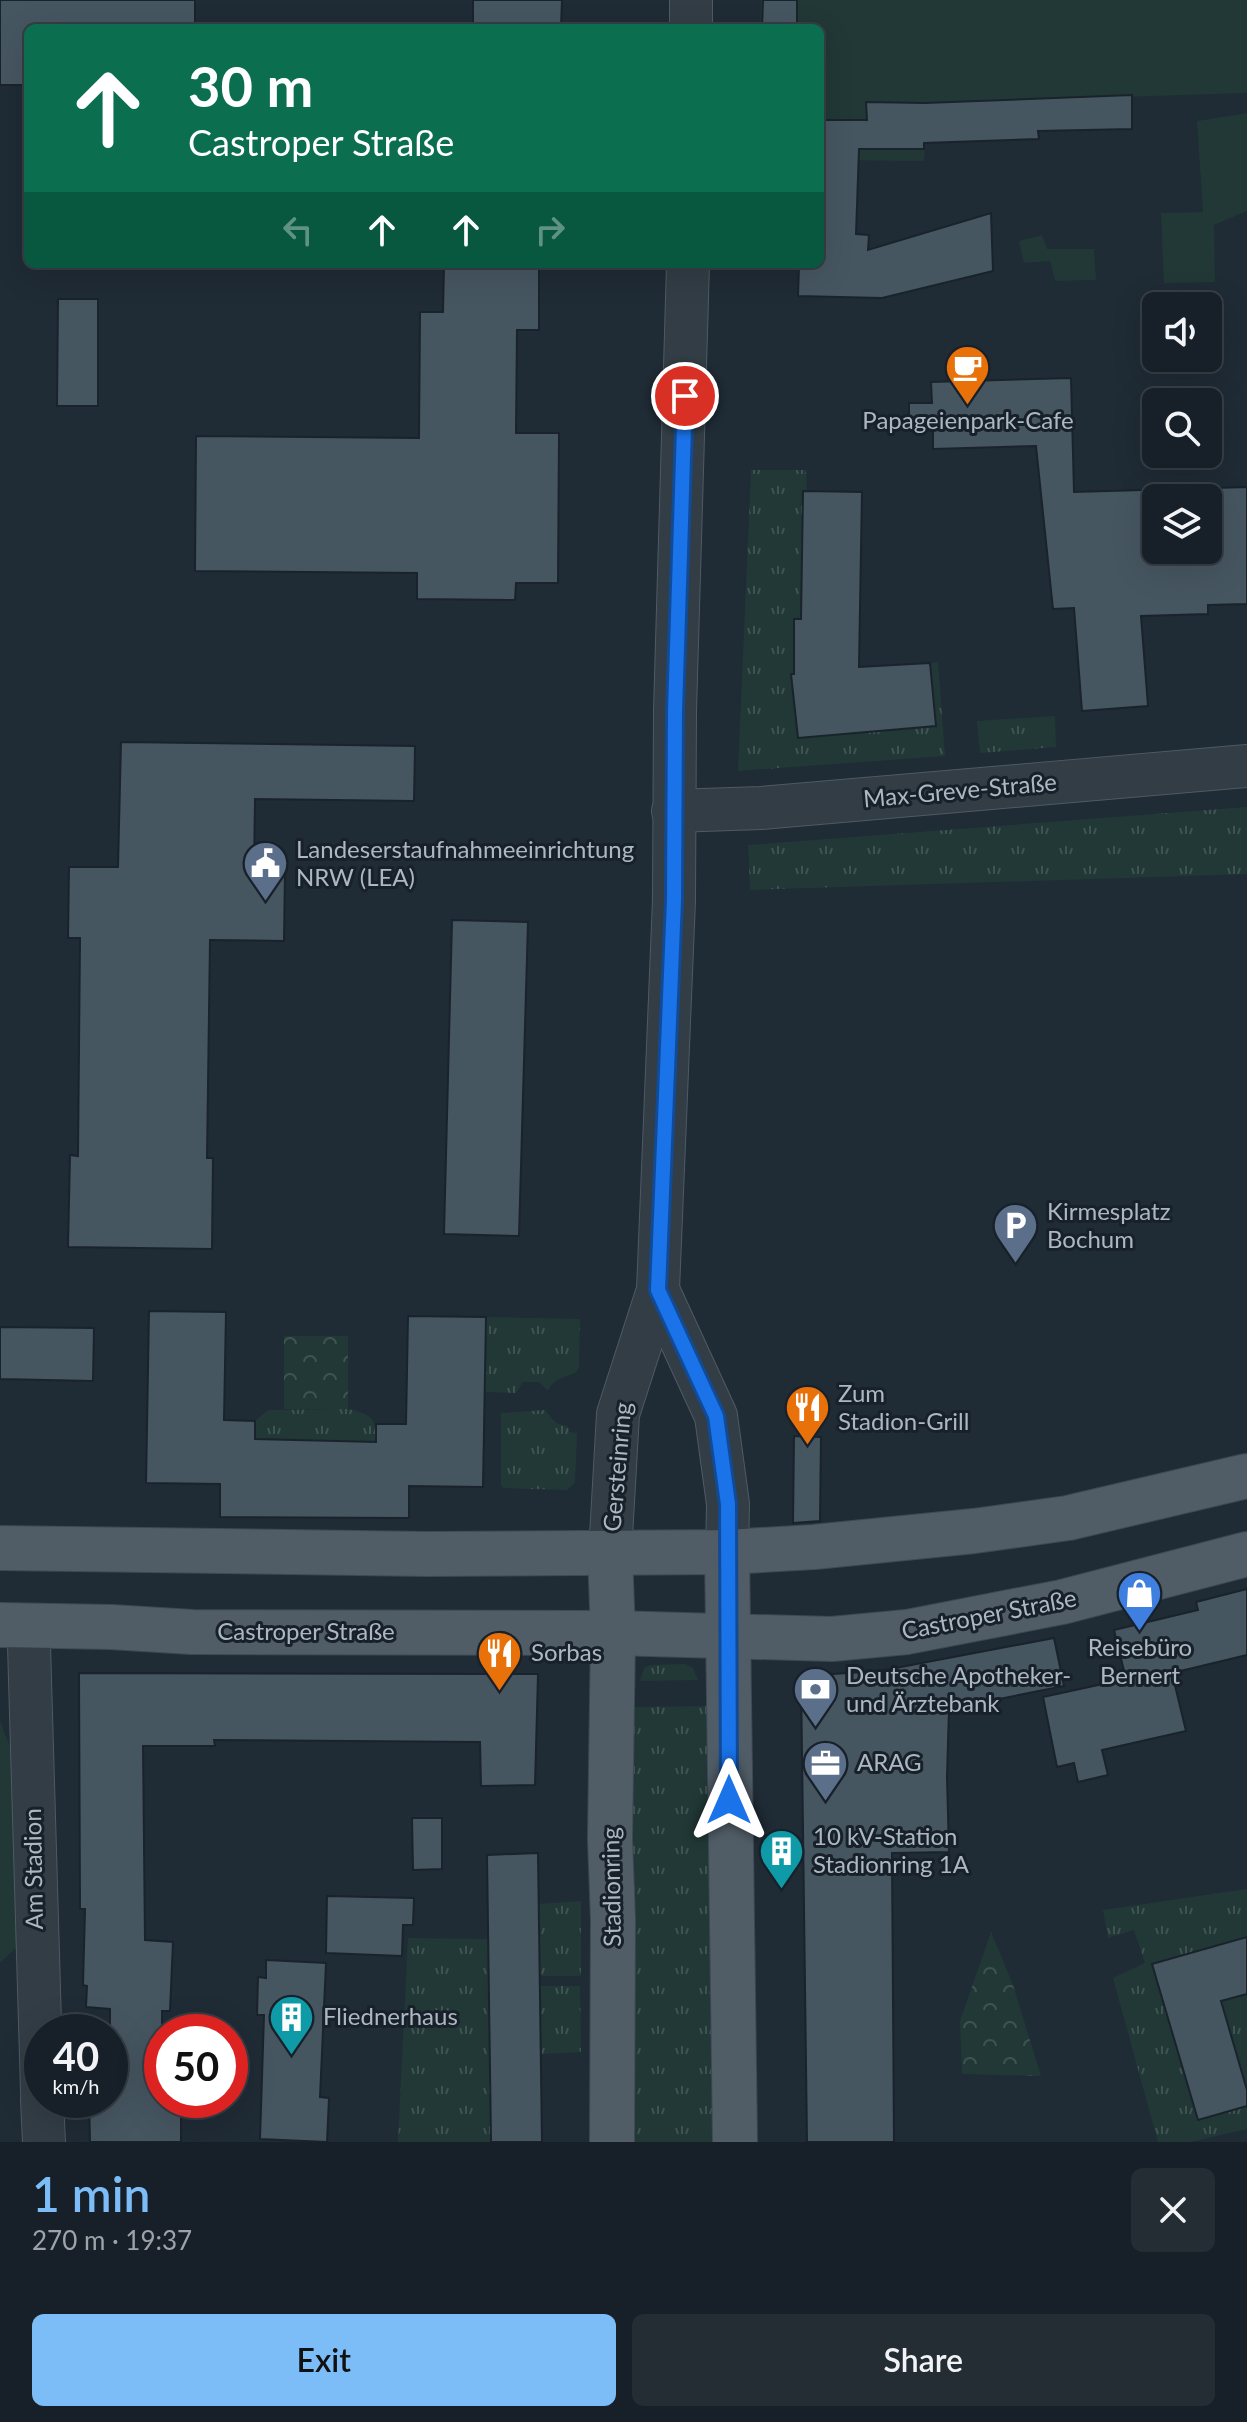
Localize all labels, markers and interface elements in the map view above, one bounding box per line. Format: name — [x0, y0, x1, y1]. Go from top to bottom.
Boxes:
text: 30 m — [188, 52, 313, 119]
icon: ahead — [56, 56, 160, 160]
text: Castroper Straße — [188, 120, 454, 164]
icon: left — [276, 208, 320, 252]
icon: ahead — [360, 208, 404, 252]
icon: ahead — [444, 208, 488, 252]
icon: right — [528, 208, 572, 252]
map controls — [1142, 292, 1222, 564]
button: sound — [1142, 292, 1222, 372]
cafe icon: Papageienpark-Cafe — [944, 343, 992, 406]
pin — [651, 362, 719, 430]
icon: arrive — [663, 374, 707, 418]
button: search — [1142, 388, 1222, 468]
place label: Papageienpark-Cafe — [862, 405, 1074, 434]
button: layers — [1142, 484, 1222, 564]
street label: Max-Greve-Straße — [862, 767, 1058, 812]
place label: Landeserstaufnahmeeinrichtung NRW (LEA) — [296, 834, 634, 891]
public building icon: Landeserstaufnahmeeinrichtung NRW (LEA) — [241, 840, 289, 903]
place label: Kirmesplatz Bochum — [1047, 1196, 1171, 1253]
parking icon: Kirmesplatz Bochum — [992, 1202, 1040, 1265]
place label: Zum Stadion-Grill — [838, 1378, 969, 1435]
restaurant icon: Zum Stadion-Grill — [783, 1384, 831, 1447]
street label: Gersteinring — [596, 1401, 637, 1533]
shop icon: Reisebüro Bernert — [1116, 1570, 1164, 1633]
street label: Castroper Straße — [899, 1582, 1079, 1645]
street label: Castroper Straße — [217, 1616, 395, 1645]
restaurant icon: Sorbas — [476, 1629, 524, 1692]
place label: Reisebüro Bernert — [1088, 1632, 1192, 1689]
place label: Sorbas — [531, 1637, 602, 1666]
place label: Deutsche Apotheker- und Ärztebank — [846, 1660, 1071, 1717]
bank icon: Deutsche Apotheker- und Ärztebank — [791, 1666, 839, 1729]
office icon: ARAG — [802, 1739, 850, 1802]
place label: ARAG — [857, 1747, 922, 1776]
position arrow — [687, 1758, 771, 1842]
street label: Am Stadion — [17, 1808, 48, 1930]
place label: 10 kV-Station Stadionring 1A — [813, 1821, 970, 1878]
street label: Stadionring — [595, 1827, 626, 1947]
building icon: 10 kV-Station Stadionring 1A — [758, 1827, 806, 1890]
building icon: Fliednerhaus — [268, 1993, 316, 2056]
place label: Fliednerhaus — [323, 2001, 458, 2030]
speed limit sign: 50 — [144, 2014, 248, 2118]
text: 40 — [53, 2032, 99, 2080]
text: km/h — [53, 2074, 99, 2098]
text: 1 min — [32, 2165, 150, 2222]
button: close — [1131, 2168, 1215, 2252]
text: 270 m · 19:37 — [32, 2224, 192, 2256]
button: Exit — [32, 2314, 616, 2406]
button: Share — [632, 2314, 1215, 2406]

